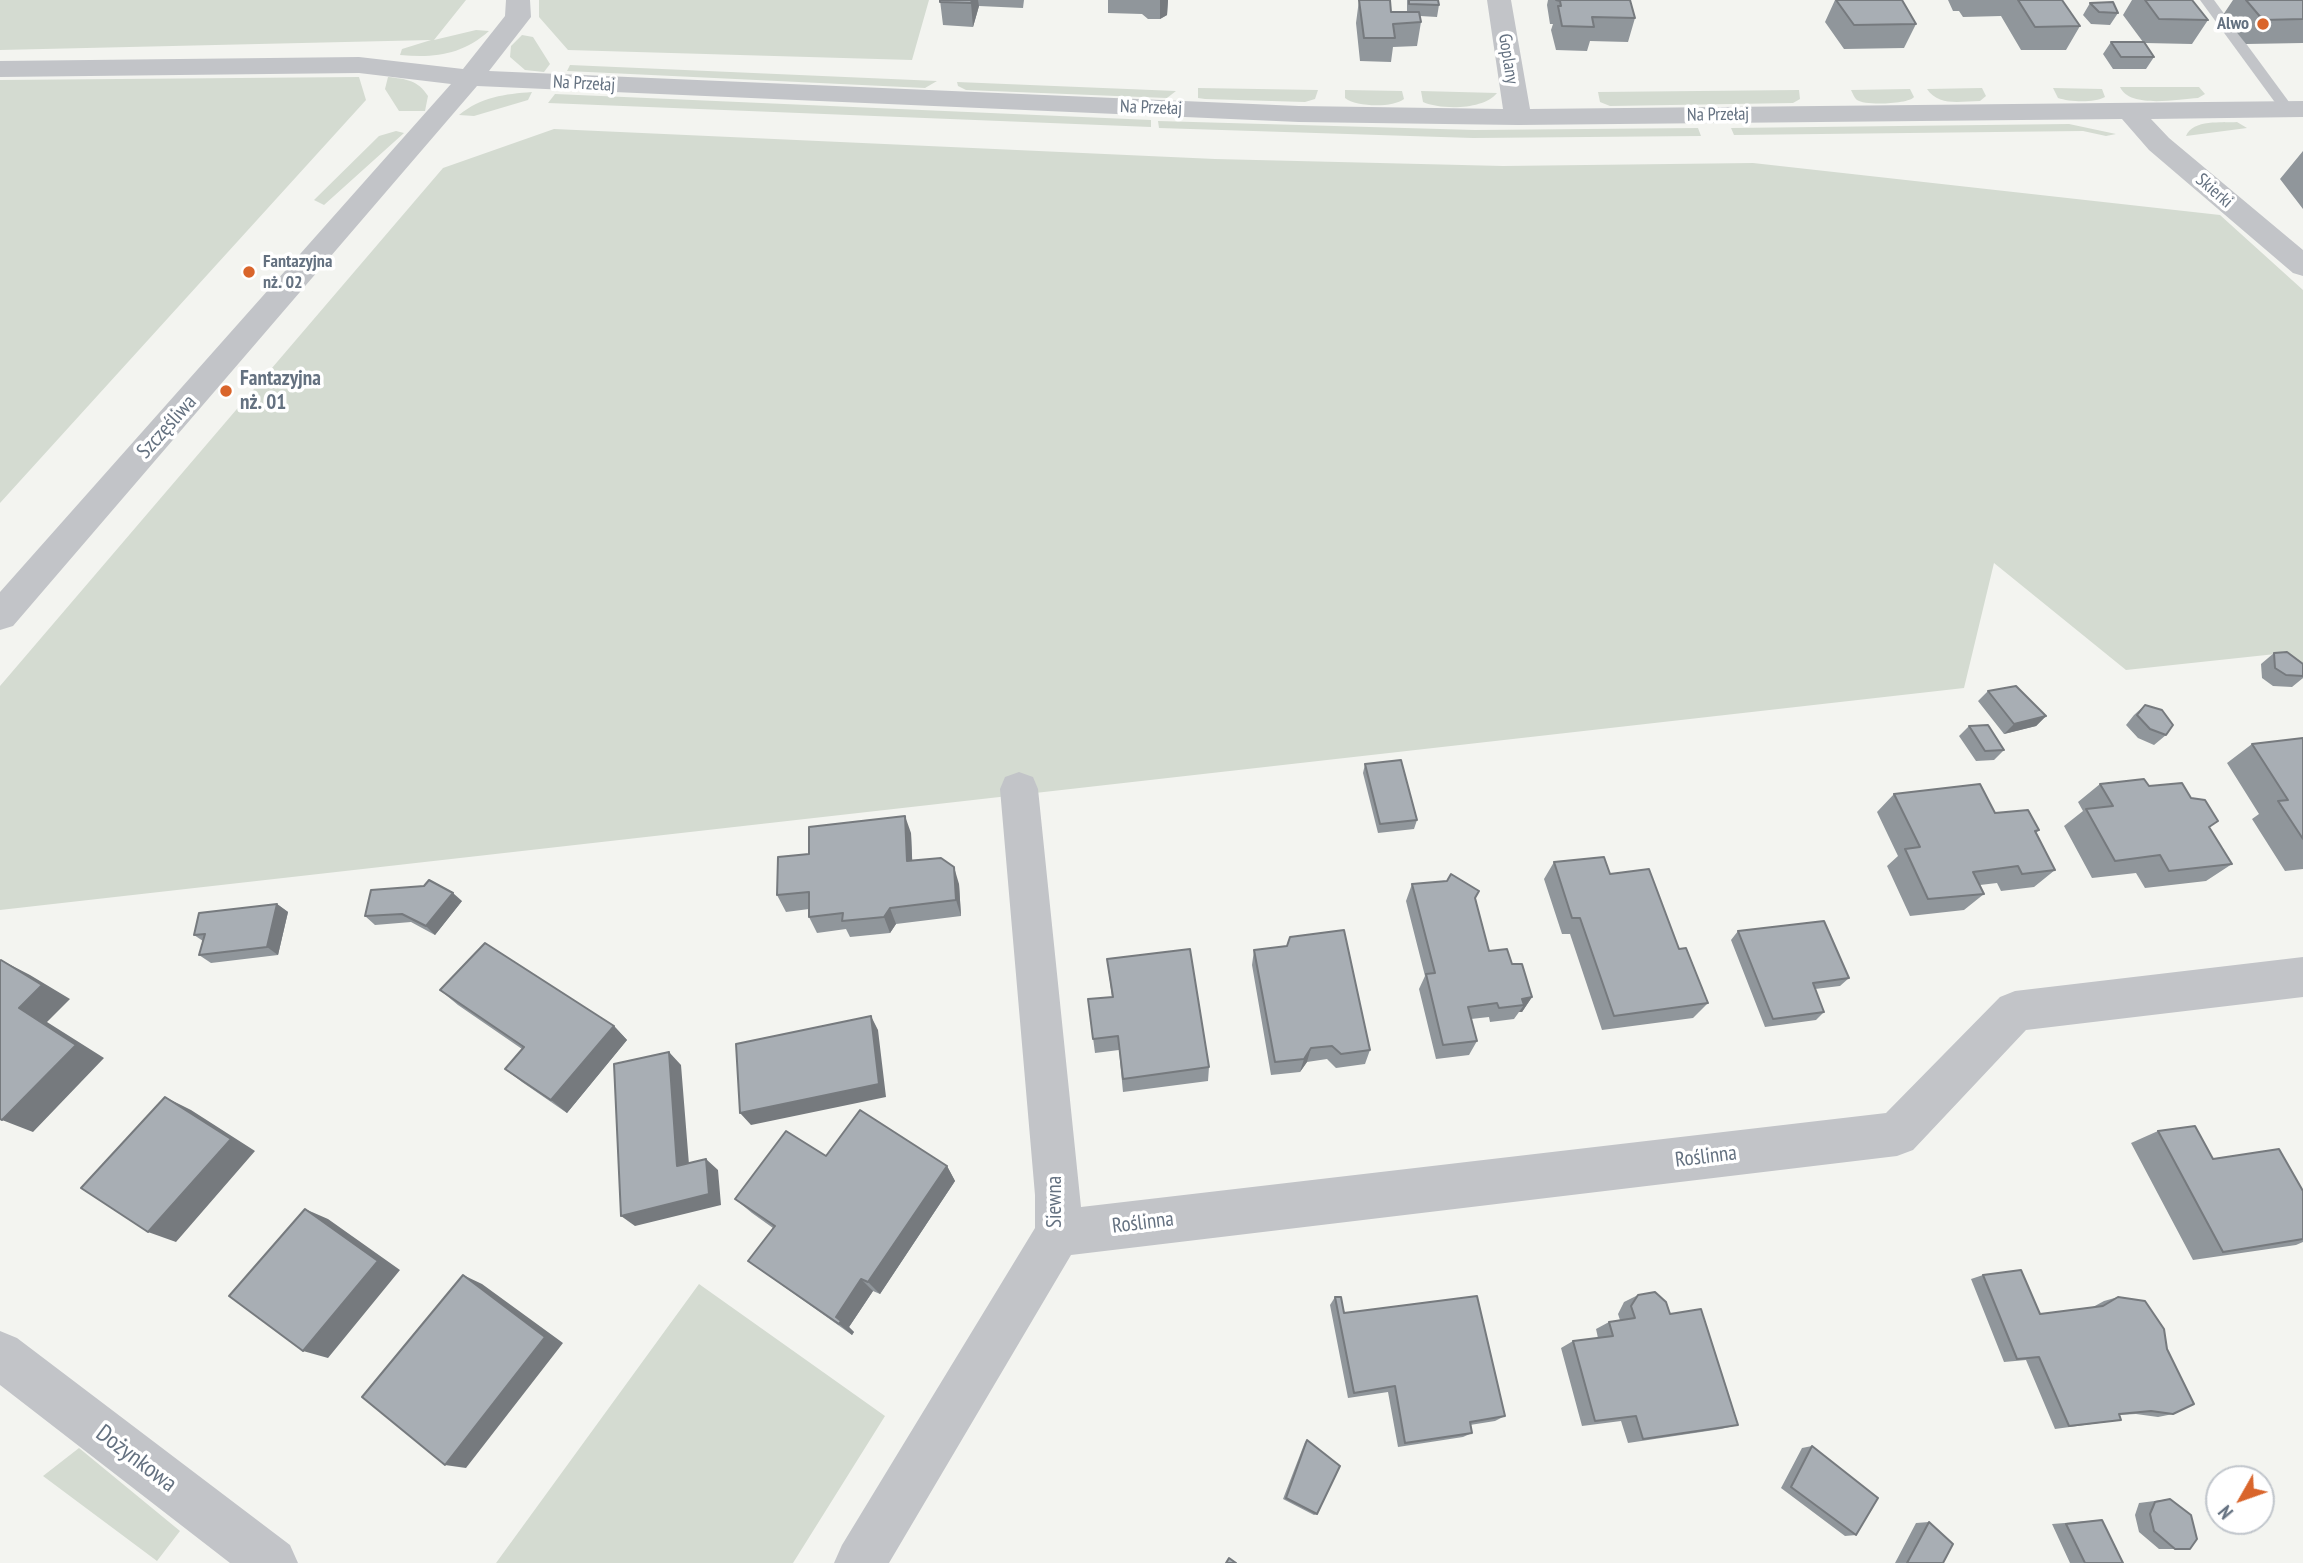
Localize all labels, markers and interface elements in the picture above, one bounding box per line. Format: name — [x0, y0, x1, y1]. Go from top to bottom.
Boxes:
place label: Alwo — [2217, 13, 2249, 35]
marker: Alwo — [2255, 16, 2271, 32]
street label: Goplany — [1493, 32, 1523, 86]
street label: Na Przełaj — [552, 72, 616, 96]
street label: Na Przełaj — [1120, 96, 1182, 120]
street label: Na Przełaj — [1687, 104, 1749, 126]
street label: Skierki — [2191, 169, 2237, 213]
place label: Fantazyjna nż. 02 — [263, 251, 332, 294]
marker: Fantazyjna nż. 02 — [241, 264, 257, 280]
place label: Fantazyjna nż. 01 — [240, 366, 321, 416]
marker: Fantazyjna nż. 01 — [218, 383, 234, 399]
street label: Szczęśliwa — [132, 390, 202, 464]
street label: Roślinna — [1674, 1141, 1738, 1173]
street label: Siewna — [1042, 1176, 1068, 1228]
street label: Roślinna — [1111, 1207, 1175, 1239]
street label: Dożynkowa — [90, 1419, 182, 1499]
north arrow — [2205, 1465, 2275, 1535]
text: N — [2213, 1501, 2238, 1524]

